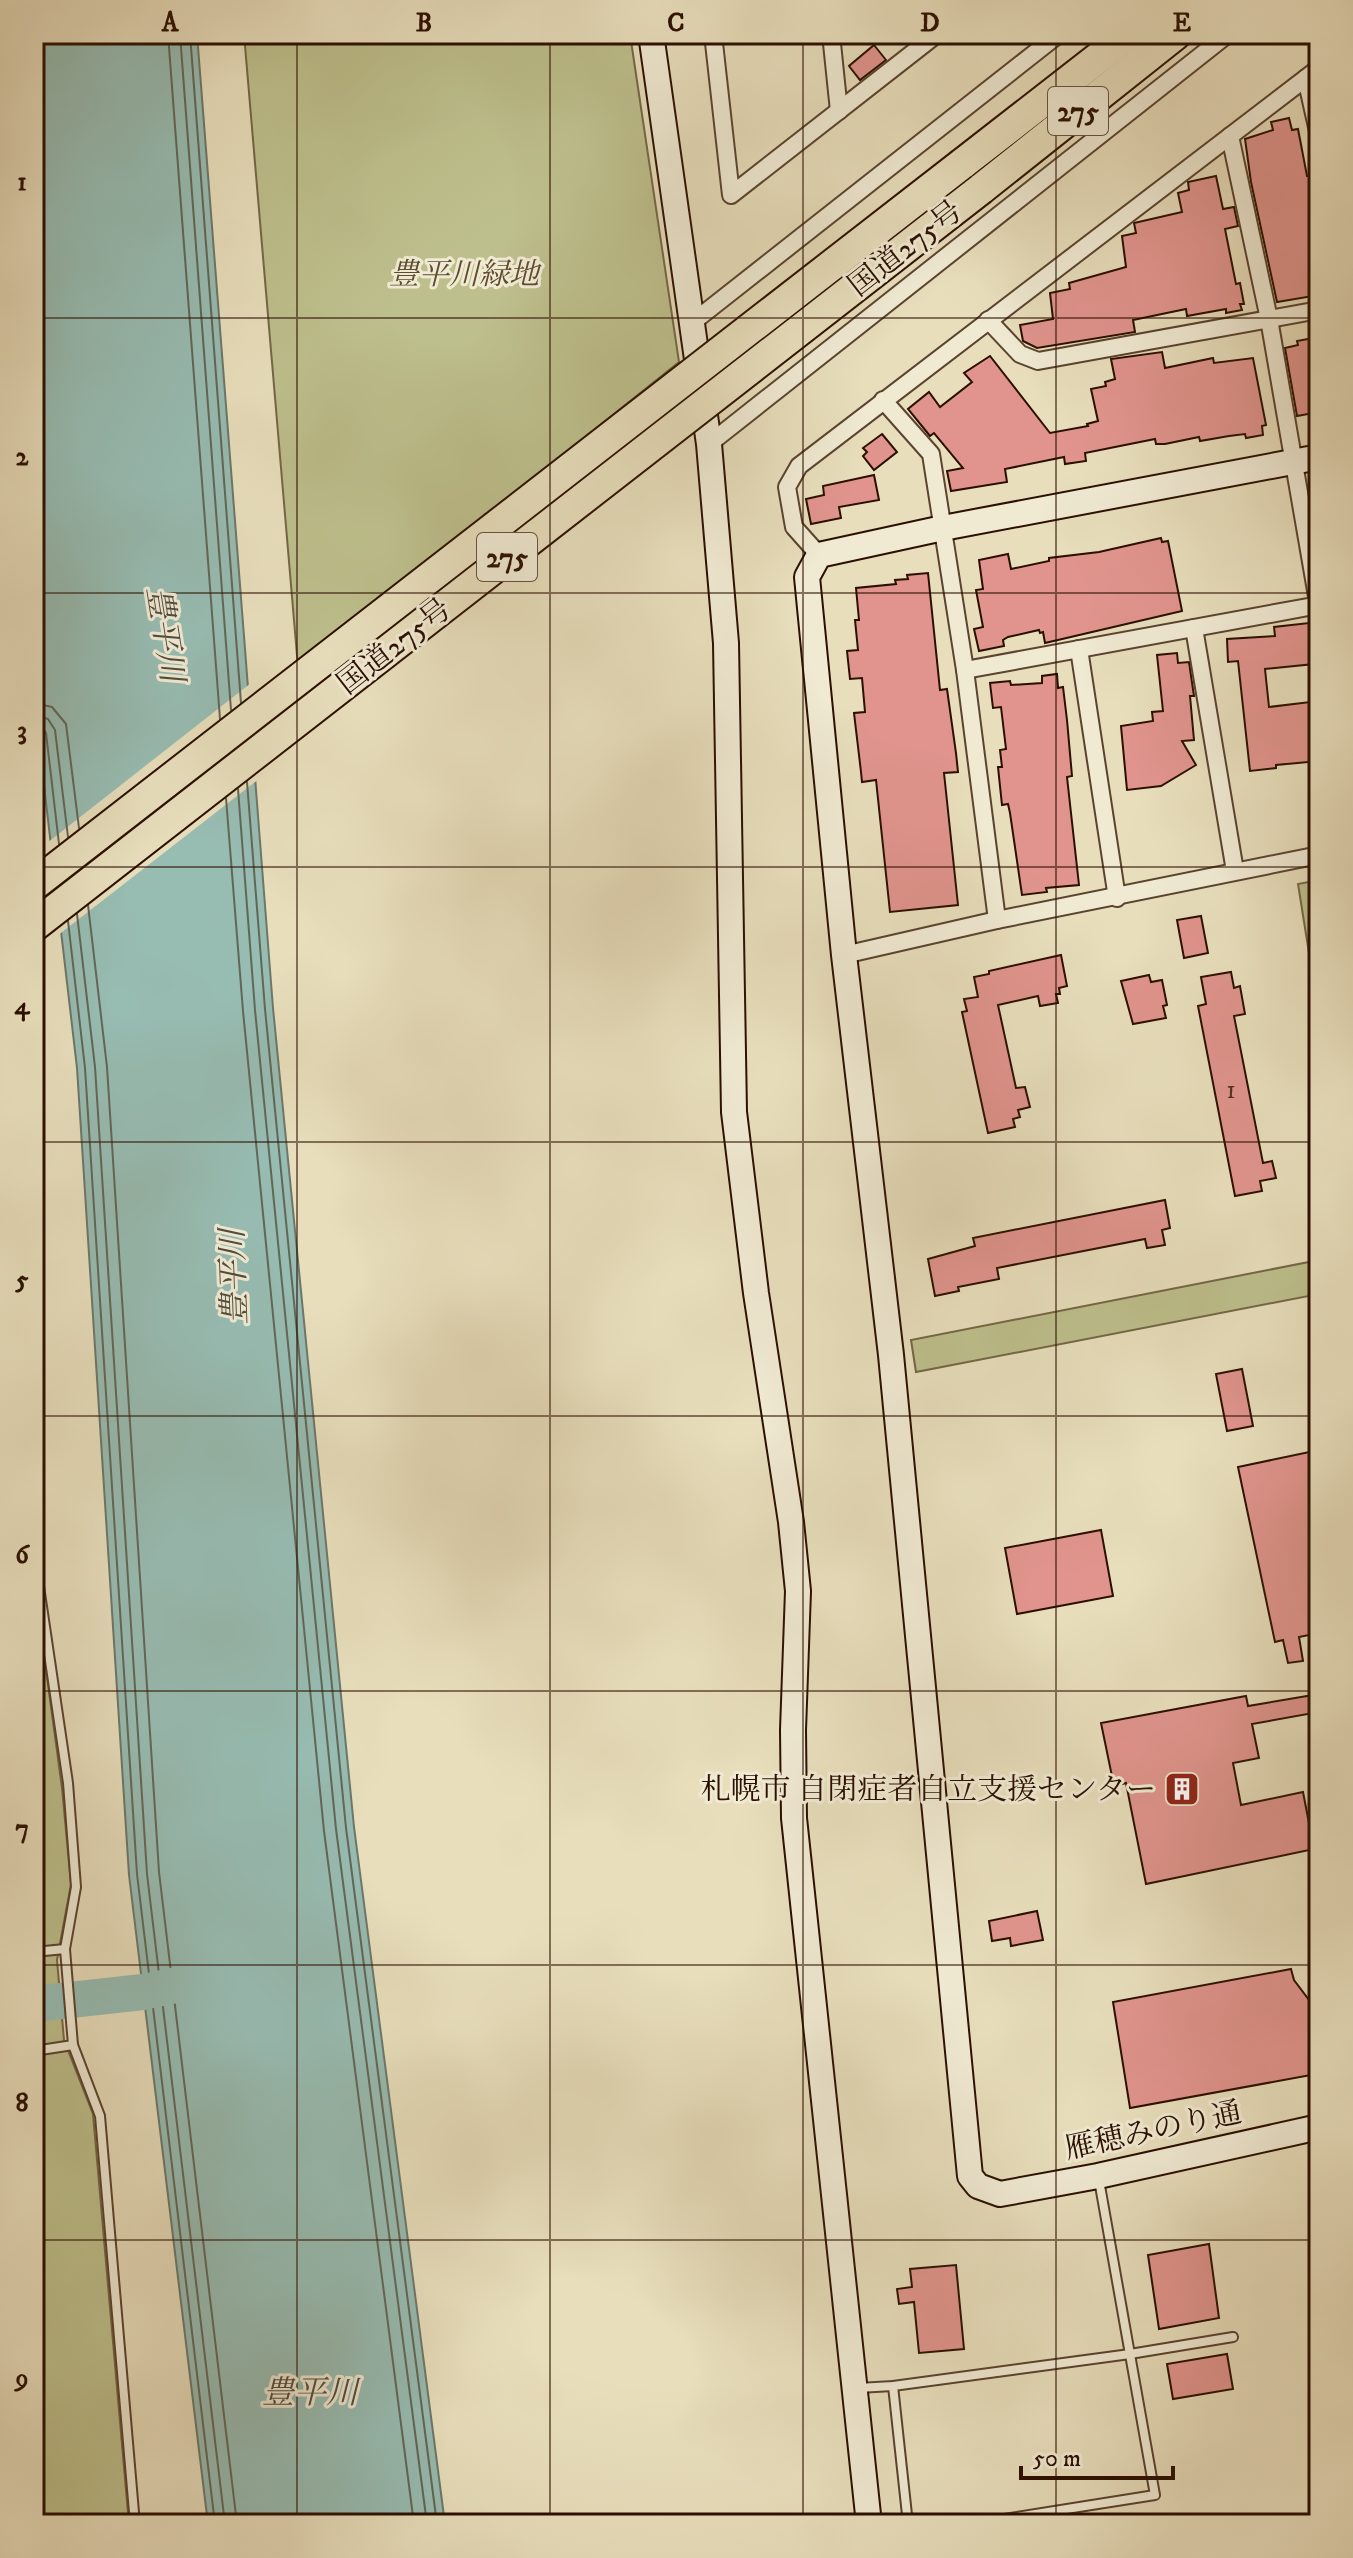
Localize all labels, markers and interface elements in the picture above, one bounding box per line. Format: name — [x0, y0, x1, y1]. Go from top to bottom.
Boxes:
text: A — [161, 7, 180, 40]
text: B — [416, 7, 432, 40]
text: C — [667, 7, 685, 40]
text: D — [920, 7, 940, 40]
text: E — [1173, 7, 1191, 40]
road number: 275 — [1048, 87, 1108, 135]
text: 1 — [17, 166, 27, 199]
street label: 国道275号 — [841, 193, 970, 305]
park label: 豊平川緑地 — [389, 257, 542, 294]
text: 2 — [16, 441, 30, 474]
road number: 275 — [477, 533, 537, 581]
water label: 豊平川 — [137, 584, 192, 688]
street label: 国道275号 — [330, 591, 459, 703]
text: 3 — [17, 715, 27, 748]
text: 4 — [15, 990, 31, 1023]
house number: 1 — [1226, 1074, 1236, 1107]
water label: 豊平川 — [213, 1225, 257, 1326]
text: 5 — [15, 1264, 29, 1297]
text: 6 — [15, 1539, 30, 1572]
building icon: 札幌市 自閉症者自立支援センター — [1163, 1770, 1201, 1808]
place label: 札幌市 自閉症者自立支援センター — [701, 1772, 1156, 1809]
text: 7 — [15, 1813, 29, 1846]
text: 8 — [15, 2087, 29, 2120]
street label: 雁穂みのり通 — [1061, 2095, 1245, 2168]
text: 9 — [14, 2362, 28, 2395]
water label: 豊平川 — [262, 2374, 361, 2414]
scale bar — [1021, 2430, 1173, 2480]
text: 50 m — [1033, 2444, 1081, 2474]

